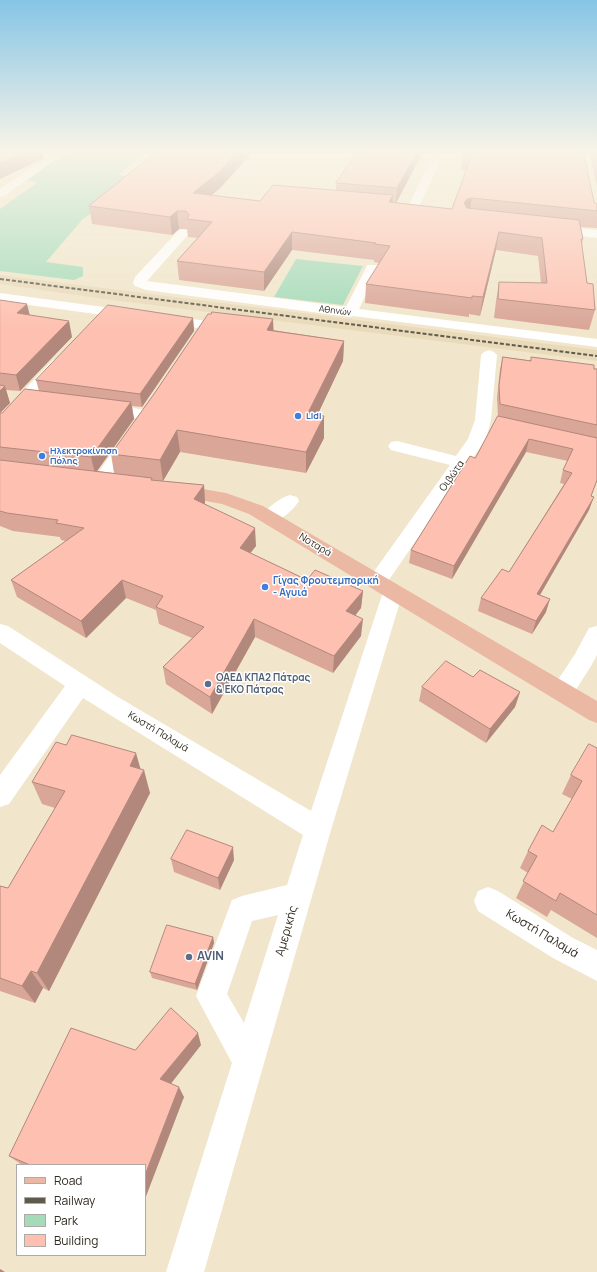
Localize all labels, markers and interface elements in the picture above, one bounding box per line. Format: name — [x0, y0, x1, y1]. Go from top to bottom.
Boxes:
street label: Αθηνών — [318, 304, 352, 318]
marker: Lidl — [293, 411, 303, 421]
place label: Lidl — [306, 411, 321, 421]
place label: Ηλεκτροκίνηση Πόλης — [50, 446, 117, 467]
marker: Ηλεκτροκίνηση Πόλης — [37, 451, 47, 461]
street label: Οιβώτα — [437, 458, 467, 494]
street label: Νοταρά — [297, 531, 333, 559]
place label: Γίγας Φρουτεμπορική - Αγυιά — [273, 575, 379, 598]
marker: Γίγας Φρουτεμπορική - Αγυιά — [260, 582, 270, 592]
place label: ΟΑΕΔ ΚΠΑ2 Πάτρας & ΕΚΟ Πάτρας — [216, 672, 310, 696]
marker: ΟΑΕΔ ΚΠΑ2 Πάτρας & ΕΚΟ Πάτρας — [203, 679, 213, 689]
street label: Κωστή Παλαμά — [126, 709, 190, 755]
street label: Αμερικής — [273, 904, 301, 958]
street label: Κωστή Παλαμά — [503, 907, 581, 961]
place label: AVIN — [197, 950, 224, 964]
marker: AVIN — [184, 952, 194, 962]
legend — [16, 1164, 146, 1256]
text: Road — [54, 1172, 82, 1189]
text: Railway — [54, 1192, 95, 1209]
text: Park — [54, 1212, 78, 1229]
text: Building — [54, 1232, 98, 1249]

